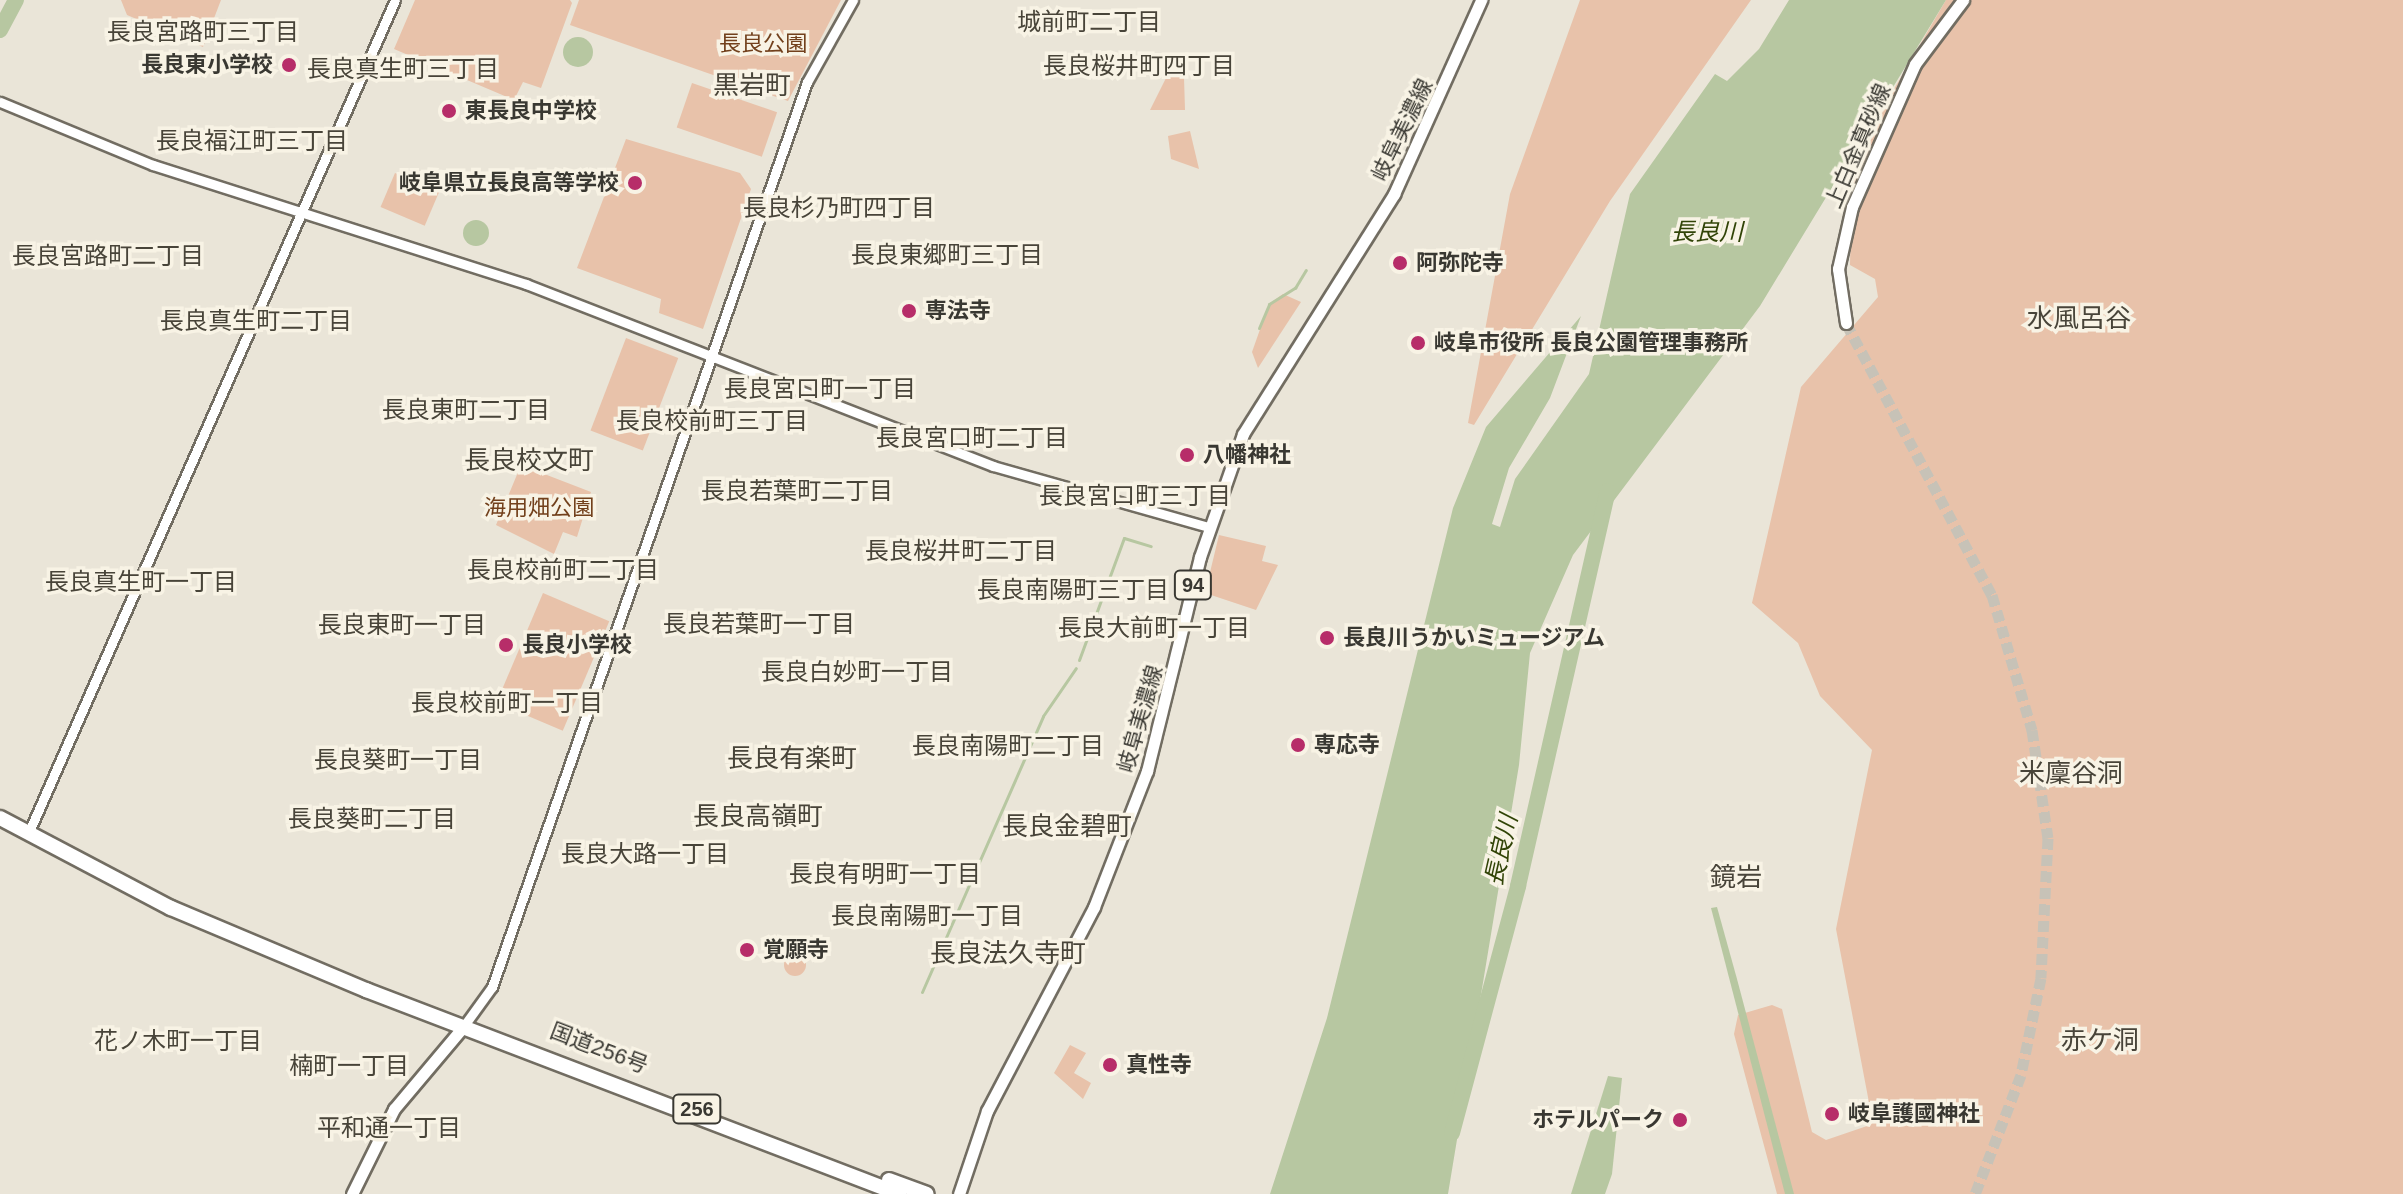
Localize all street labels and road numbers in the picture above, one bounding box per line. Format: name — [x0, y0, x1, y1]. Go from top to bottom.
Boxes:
street label: 岐阜美濃線 — [1366, 75, 1438, 185]
street label: 上白金真砂線 — [1820, 80, 1896, 212]
road number: 94 — [1173, 569, 1213, 601]
street label: 岐阜美濃線 — [1112, 662, 1168, 776]
street label: 国道256号 — [546, 1017, 652, 1079]
road number: 256 — [671, 1093, 723, 1125]

